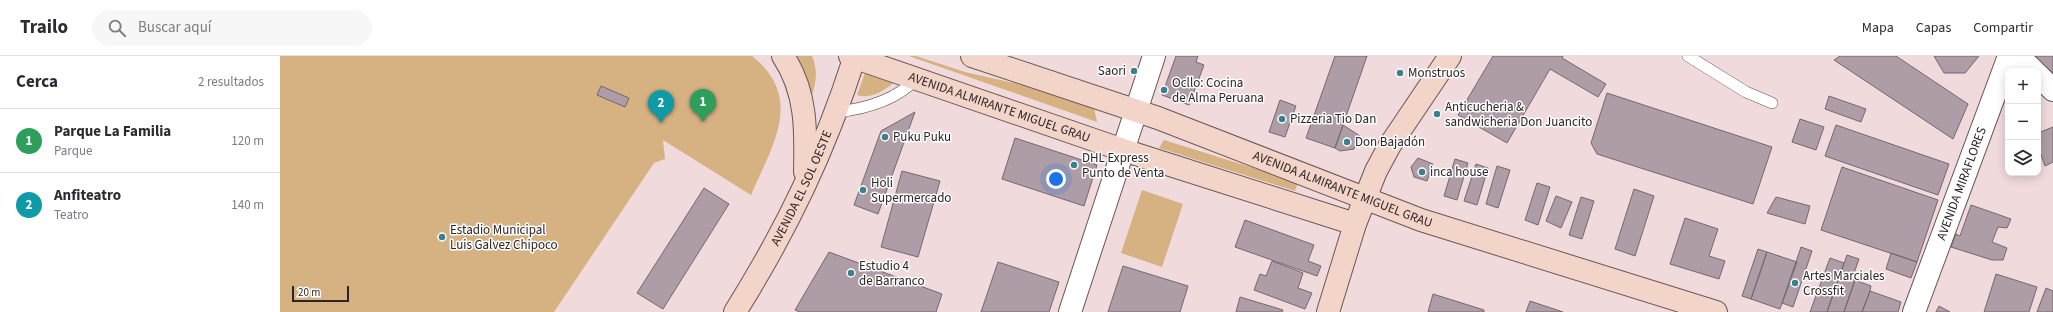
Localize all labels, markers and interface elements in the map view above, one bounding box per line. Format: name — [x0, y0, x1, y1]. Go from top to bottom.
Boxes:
search box — [92, 10, 372, 46]
text: Trailo — [20, 14, 68, 41]
icon: search — [106, 17, 128, 39]
text: Buscar aquí — [138, 17, 212, 38]
text: Mapa — [1862, 18, 1894, 38]
text: Capas — [1916, 18, 1951, 38]
text: Compartir — [1973, 18, 2033, 38]
place label: Saori — [1098, 62, 1126, 80]
place label: Monstruos — [1408, 64, 1466, 82]
marker: Saori — [1129, 66, 1139, 76]
street label: AVENIDA ALMIRANTE MIGUEL GRAU — [906, 68, 1093, 147]
marker: Monstruos — [1395, 68, 1405, 78]
map controls — [2005, 68, 2041, 176]
button: + — [2005, 68, 2041, 104]
text: Cerca — [16, 70, 58, 94]
text: 2 resultados — [198, 73, 264, 91]
place label: Ocllo: Cocina de Alma Peruana — [1172, 74, 1264, 107]
marker: Ocllo: Cocina de Alma Peruana — [1159, 85, 1169, 95]
pin: 1 — [690, 89, 716, 122]
pin: 2 — [648, 90, 674, 123]
place label: Anticucheria & sandwicheria Don Juancito — [1445, 98, 1592, 131]
button: − — [2005, 104, 2041, 140]
marker: Anticucheria & sandwicheria Don Juancito — [1432, 109, 1442, 119]
place label: Pizzeria Tio Dan — [1290, 110, 1376, 128]
marker: Pizzeria Tio Dan — [1277, 114, 1287, 124]
text: Parque La Familia — [54, 121, 171, 142]
street label: AVENIDA MIRAFLORES — [1932, 124, 1991, 243]
street label: AVENIDA EL SOL OESTE — [767, 127, 837, 249]
place label: Puku Puku — [893, 128, 951, 146]
text: 1 — [26, 132, 32, 150]
text: 120 m — [231, 132, 264, 150]
marker: Puku Puku — [880, 132, 890, 142]
place label: Don Bajadón — [1355, 133, 1425, 151]
marker: Don Bajadón — [1342, 137, 1352, 147]
button: layers — [2005, 140, 2041, 176]
text: Parque — [54, 142, 92, 160]
street label: AVENIDA ALMIRANTE MIGUEL GRAU — [1250, 147, 1435, 232]
place label: DHL Express Punto de Venta — [1082, 149, 1164, 182]
marker: DHL Express Punto de Venta — [1069, 160, 1079, 170]
place label: inca house — [1430, 163, 1488, 181]
marker: inca house — [1417, 167, 1427, 177]
your location — [1046, 169, 1066, 189]
place label: Holi Supermercado — [871, 174, 951, 207]
text: Anfiteatro — [54, 185, 121, 206]
marker: Holi Supermercado — [858, 185, 868, 195]
text: 2 — [26, 196, 32, 214]
text: 140 m — [231, 196, 264, 214]
text: Teatro — [54, 206, 89, 224]
place label: Estadio Municipal Luis Galvez Chipoco — [450, 221, 558, 254]
marker: Estadio Municipal Luis Galvez Chipoco — [437, 232, 447, 242]
place label: Estudio 4 de Barranco — [859, 257, 925, 290]
place label: Artes Marciales Crossfit — [1803, 267, 1885, 300]
marker: Estudio 4 de Barranco — [846, 268, 856, 278]
marker: Artes Marciales Crossfit — [1790, 278, 1800, 288]
scale bar — [292, 284, 349, 303]
text: 20 m — [298, 285, 320, 300]

